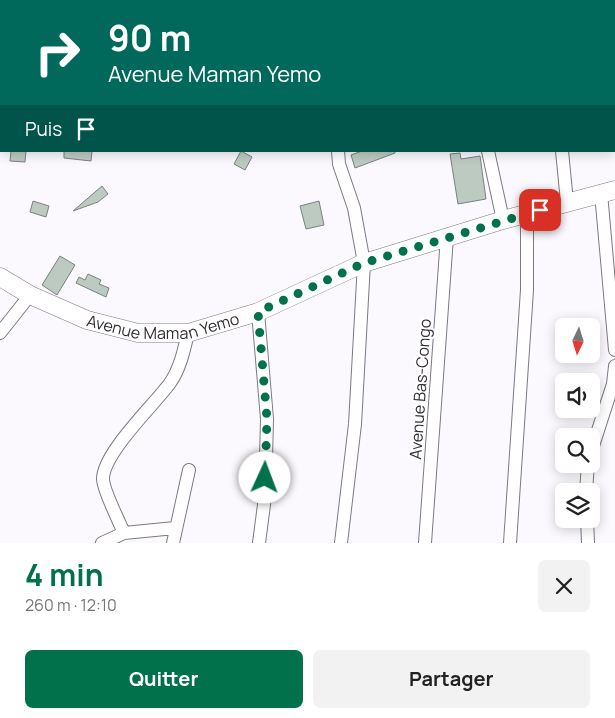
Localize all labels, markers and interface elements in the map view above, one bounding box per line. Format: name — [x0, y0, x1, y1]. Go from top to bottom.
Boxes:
text: 90 m — [108, 14, 191, 62]
icon: right — [25, 20, 90, 85]
text: Avenue Maman Yemo — [108, 59, 321, 89]
icon: arrive — [72, 115, 100, 143]
text: Puis — [25, 116, 62, 142]
pin — [519, 189, 561, 231]
icon: arrive — [526, 196, 554, 224]
street label: Avenue Maman Yemo — [84, 307, 242, 344]
street label: Avenue Bas-Congo — [404, 318, 436, 460]
north arrow — [555, 318, 600, 362]
map controls — [555, 318, 600, 528]
button: sound — [555, 373, 600, 418]
button: search — [555, 428, 600, 473]
position arrow — [238, 451, 290, 503]
button: layers — [555, 483, 600, 528]
text: 4 min — [25, 554, 103, 595]
button: close — [538, 560, 590, 612]
text: 260 m · 12:10 — [25, 594, 117, 616]
button: Quitter — [25, 650, 303, 708]
button: Partager — [313, 650, 590, 708]

